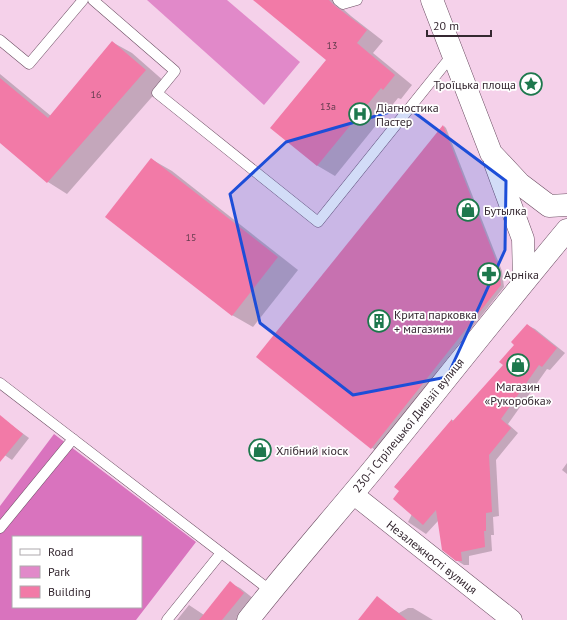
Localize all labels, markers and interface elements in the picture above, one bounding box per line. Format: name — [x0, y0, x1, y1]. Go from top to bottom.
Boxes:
scale bar — [427, 12, 491, 38]
text: 20 m — [433, 18, 459, 33]
house number: 13 — [327, 39, 337, 52]
place icon: Троїцька площа — [518, 71, 544, 97]
place label: Троїцька площа — [433, 77, 516, 92]
house number: 16 — [91, 88, 101, 101]
house number: 13а — [320, 100, 336, 113]
place label: Діагностика Пастер — [376, 100, 439, 129]
hospital icon: Діагностика Пастер — [347, 101, 373, 127]
shop icon: Бутылка — [455, 197, 481, 223]
place label: Бутылка — [484, 203, 527, 218]
house number: 15 — [186, 231, 196, 244]
pharmacy icon: Арніка — [476, 261, 502, 287]
place label: Арніка — [504, 267, 539, 282]
place label: Крита парковка + магазини — [394, 307, 477, 336]
building icon: Крита парковка + магазини — [366, 308, 392, 334]
shop icon: Магазин «Рукоробка» — [505, 352, 531, 378]
street label: 230-ї Стрілецької Дивізії вулиця — [349, 355, 467, 495]
place label: Магазин «Рукоробка» — [485, 379, 552, 408]
shop icon: Хлібний кіоск — [247, 437, 273, 463]
place label: Хлібний кіоск — [276, 443, 348, 458]
street label: Незалежності вулиця — [384, 517, 480, 597]
legend — [12, 536, 142, 608]
text: Road — [48, 544, 73, 559]
text: Park — [48, 564, 70, 579]
text: Building — [48, 584, 91, 599]

